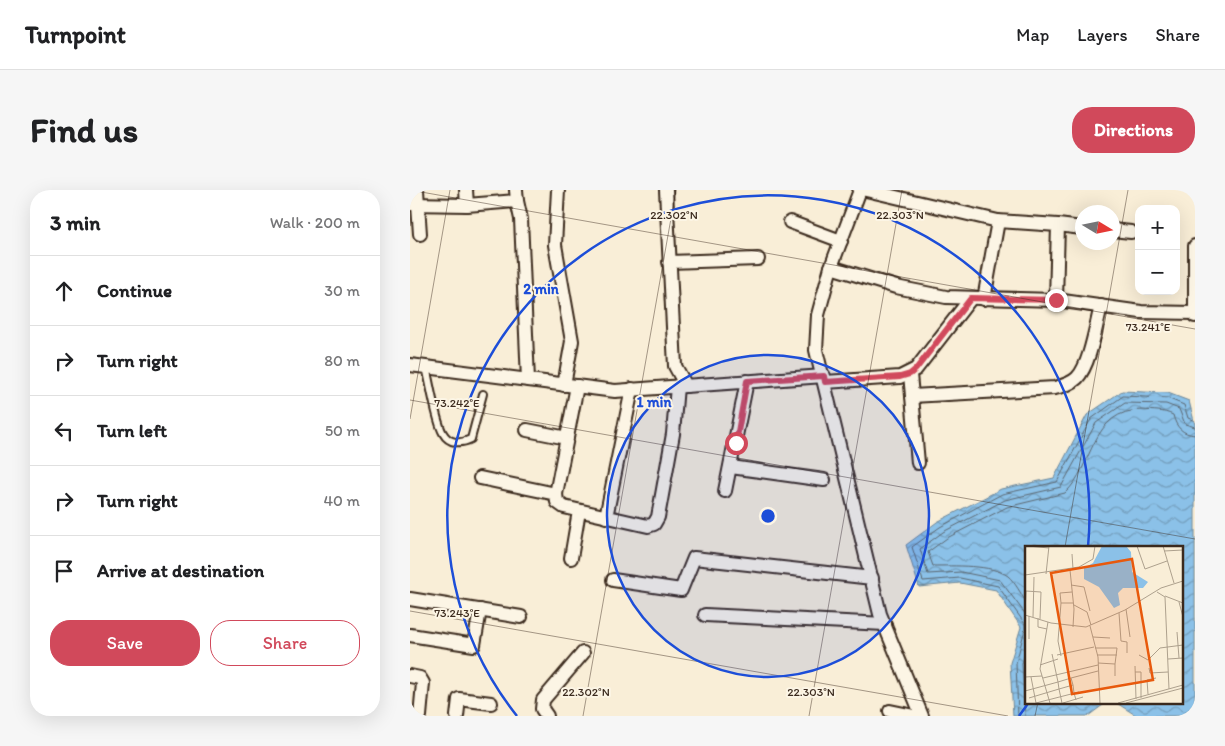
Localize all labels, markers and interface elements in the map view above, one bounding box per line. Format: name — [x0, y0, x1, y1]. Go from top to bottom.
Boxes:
text: Turnpoint — [25, 20, 126, 49]
text: Map — [1016, 24, 1049, 46]
text: Layers — [1077, 24, 1127, 46]
text: Share — [1155, 24, 1200, 46]
button: Directions — [1072, 107, 1195, 153]
text: Find us — [30, 109, 138, 151]
north arrow — [1075, 205, 1120, 250]
map controls — [1135, 205, 1180, 295]
button: + — [1135, 205, 1180, 250]
text: 22.302°N — [650, 208, 698, 222]
text: 22.303°N — [876, 208, 924, 222]
text: 3 min — [50, 210, 100, 235]
text: Walk · 200 m — [270, 213, 360, 232]
button: − — [1135, 250, 1180, 295]
icon: ahead — [50, 277, 78, 305]
text: Continue — [97, 279, 172, 302]
text: 2 min — [523, 280, 560, 298]
text: 30 m — [324, 281, 360, 300]
route end — [1045, 289, 1068, 312]
text: 73.241°E — [1126, 320, 1171, 334]
icon: right — [50, 347, 78, 375]
text: Turn right — [97, 349, 178, 372]
text: 80 m — [324, 351, 360, 370]
text: 1 min — [637, 393, 672, 411]
text: 73.242°E — [434, 396, 480, 410]
icon: left — [50, 417, 78, 445]
text: Turn left — [97, 419, 167, 442]
text: 50 m — [325, 421, 360, 440]
route start — [725, 432, 748, 455]
icon: right — [50, 487, 78, 515]
text: Turn right — [97, 489, 178, 512]
text: 40 m — [323, 491, 360, 510]
centre of rings — [759, 507, 777, 525]
inset map — [1025, 546, 1182, 704]
icon: arrive — [50, 557, 78, 585]
text: Arrive at destination — [97, 559, 264, 582]
text: 73.243°E — [434, 606, 480, 620]
button: Save — [50, 620, 200, 666]
button: Share — [210, 620, 360, 666]
text: 22.302°N — [562, 685, 610, 699]
text: 22.303°N — [787, 685, 835, 699]

